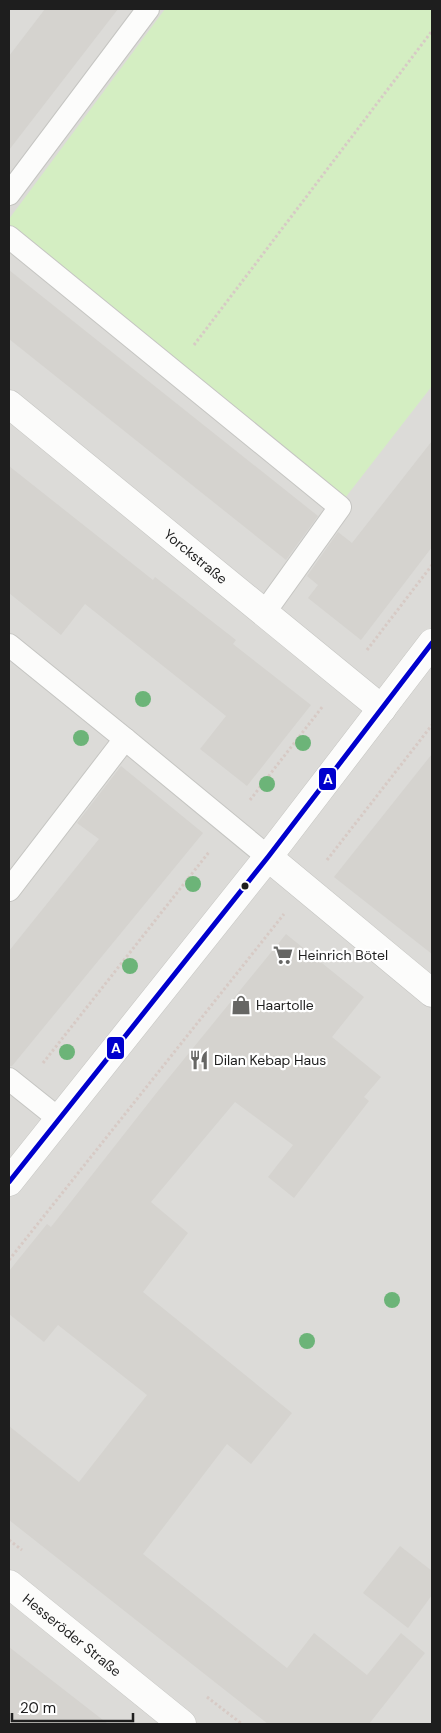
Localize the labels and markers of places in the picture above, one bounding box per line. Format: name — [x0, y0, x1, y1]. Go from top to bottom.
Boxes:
unlabelled marker — [240, 881, 250, 891]
supermarket icon: Heinrich Bötel — [272, 944, 294, 966]
place label: Heinrich Bötel — [298, 946, 388, 964]
shop icon: Haartolle — [230, 994, 252, 1016]
place label: Haartolle — [256, 996, 314, 1014]
restaurant icon: Dilan Kebap Haus — [188, 1049, 210, 1071]
place label: Dilan Kebap Haus — [214, 1051, 326, 1069]

